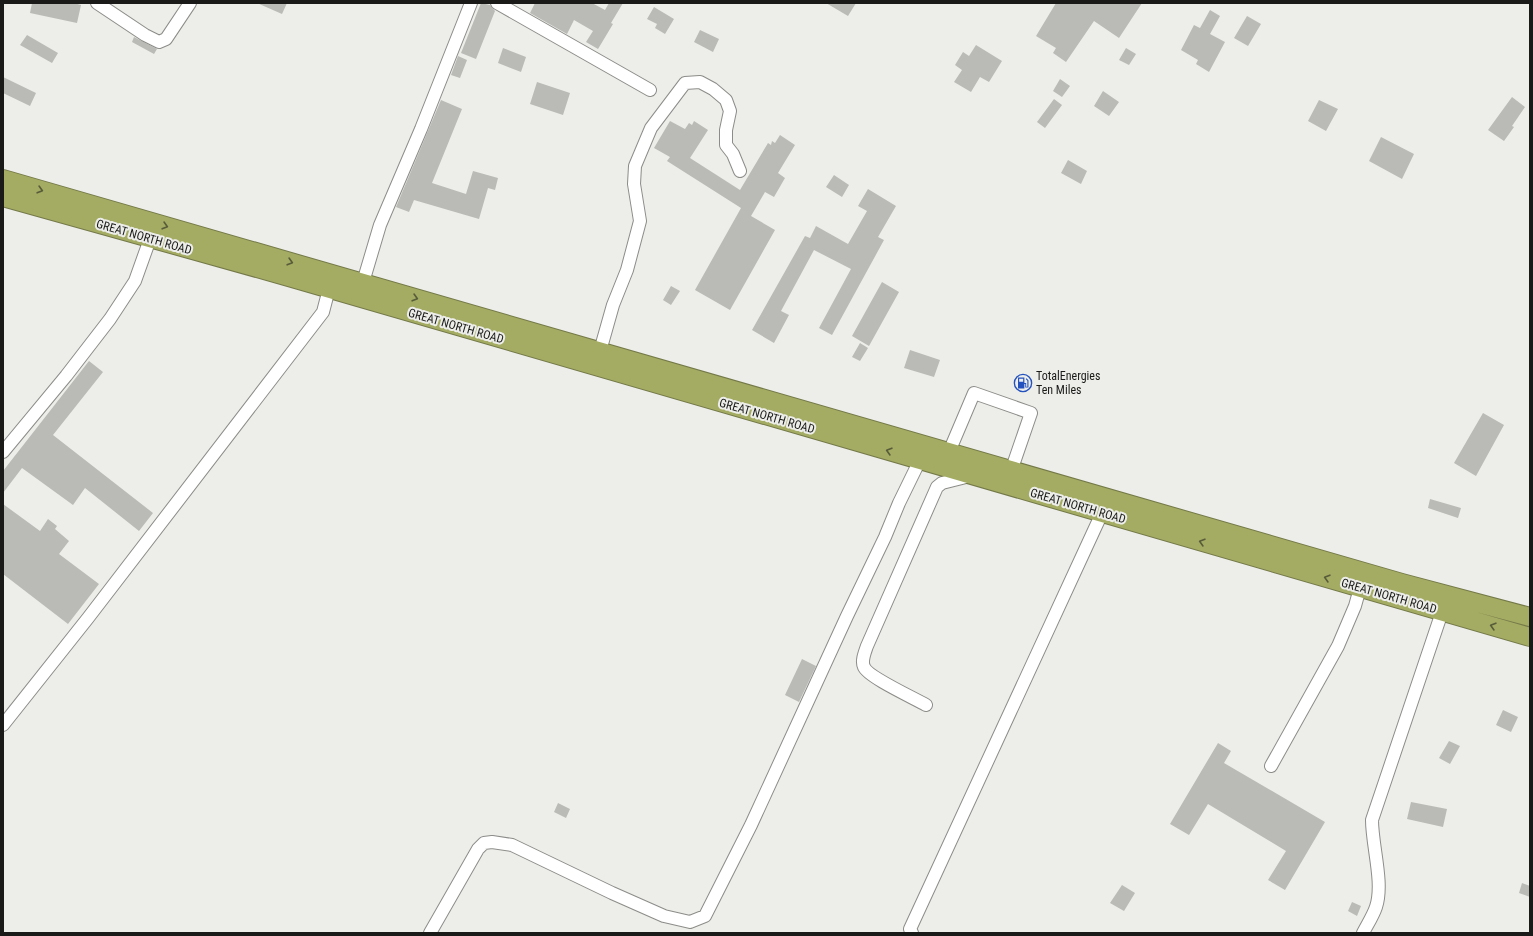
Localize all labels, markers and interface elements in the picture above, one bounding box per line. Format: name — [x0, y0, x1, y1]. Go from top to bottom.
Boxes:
one-way arrow — [37, 185, 44, 194]
street label: GREAT NORTH ROAD — [95, 217, 193, 257]
one-way arrow — [162, 221, 169, 230]
one-way arrow — [287, 257, 294, 266]
one-way arrow — [411, 293, 418, 302]
street label: GREAT NORTH ROAD — [407, 306, 505, 346]
place label: TotalEnergies Ten Miles — [1036, 369, 1100, 397]
fuel station icon: TotalEnergies Ten Miles — [1013, 373, 1033, 393]
street label: GREAT NORTH ROAD — [718, 396, 816, 436]
one-way arrow — [886, 448, 893, 456]
street label: GREAT NORTH ROAD — [1029, 486, 1127, 526]
one-way arrow — [1199, 538, 1206, 547]
one-way arrow — [1324, 574, 1331, 583]
street label: GREAT NORTH ROAD — [1340, 576, 1438, 616]
one-way arrow — [1489, 622, 1496, 631]

